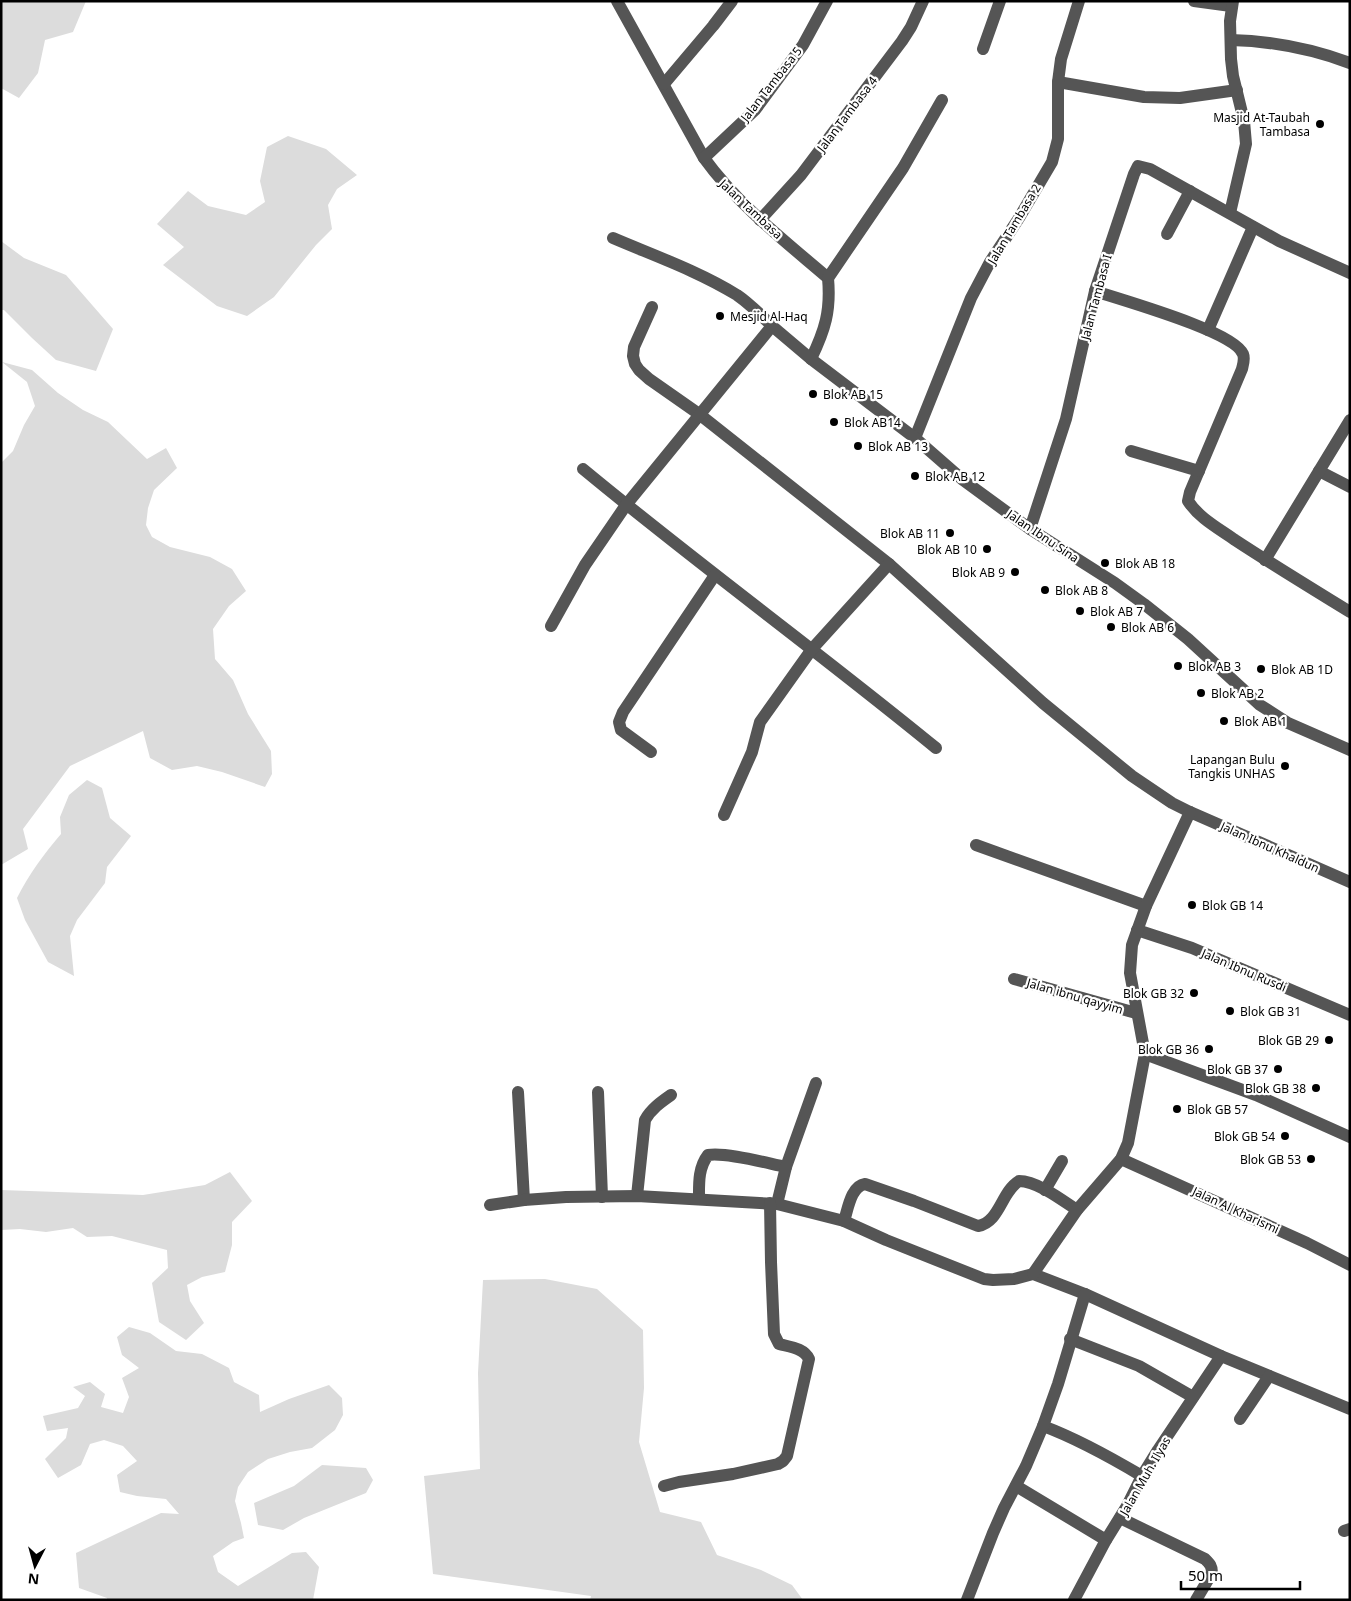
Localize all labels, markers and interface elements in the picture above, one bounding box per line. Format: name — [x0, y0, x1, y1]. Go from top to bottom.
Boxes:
street label: Jalan Tambasa 5 — [736, 43, 806, 126]
street label: Jalan Tambasa 4 — [812, 73, 881, 156]
place label: Masjid At-Taubah Tambasa — [1213, 109, 1310, 140]
marker: Masjid At-Taubah Tambasa — [1314, 118, 1326, 130]
street label: Jalan Tambasa — [715, 175, 786, 243]
street label: Jalan Tambasa 2 — [983, 181, 1045, 268]
street label: Jalan Tambasa I — [1076, 252, 1116, 343]
place label: Mesjid Al-Haq — [730, 308, 808, 325]
marker: Mesjid Al-Haq — [714, 310, 726, 322]
place label: Blok AB 15 — [823, 386, 883, 403]
marker: Blok AB 15 — [807, 388, 819, 400]
place label: Blok AB14 — [844, 414, 901, 431]
marker: Blok AB14 — [828, 416, 840, 428]
place label: Blok AB 13 — [868, 438, 928, 455]
marker: Blok AB 13 — [852, 440, 864, 452]
place label: Blok AB 12 — [925, 468, 985, 485]
marker: Blok AB 12 — [909, 470, 921, 482]
street label: Jalan Ibnu Sina — [1003, 505, 1082, 566]
place label: Blok AB 11 — [880, 525, 940, 542]
marker: Blok AB 11 — [944, 527, 956, 539]
place label: Blok AB 10 — [917, 541, 977, 558]
marker: Blok AB 10 — [981, 543, 993, 555]
place label: Blok AB 18 — [1115, 555, 1175, 572]
marker: Blok AB 18 — [1099, 557, 1111, 569]
place label: Blok AB 9 — [952, 564, 1005, 581]
marker: Blok AB 9 — [1009, 566, 1021, 578]
place label: Blok AB 8 — [1055, 582, 1108, 599]
marker: Blok AB 8 — [1039, 584, 1051, 596]
place label: Blok AB 7 — [1090, 603, 1143, 620]
marker: Blok AB 7 — [1074, 605, 1086, 617]
place label: Blok AB 6 — [1121, 619, 1174, 636]
marker: Blok AB 6 — [1105, 621, 1117, 633]
place label: Blok AB 3 — [1188, 658, 1241, 675]
marker: Blok AB 3 — [1172, 660, 1184, 672]
place label: Blok AB 1D — [1271, 661, 1333, 678]
marker: Blok AB 1D — [1255, 663, 1267, 675]
place label: Blok AB 2 — [1211, 685, 1264, 702]
marker: Blok AB 2 — [1195, 687, 1207, 699]
place label: Blok AB 1 — [1234, 713, 1287, 730]
marker: Blok AB 1 — [1218, 715, 1230, 727]
place label: Lapangan Bulu Tangkis UNHAS — [1188, 751, 1275, 782]
marker: Lapangan Bulu Tangkis UNHAS — [1279, 760, 1291, 772]
street label: Jalan Ibnu Khaldun — [1217, 817, 1322, 876]
place label: Blok GB 14 — [1202, 897, 1263, 914]
marker: Blok GB 14 — [1186, 899, 1198, 911]
street label: Jalan Ibnu Rusdi — [1198, 944, 1289, 996]
street label: Jalan ibnu qayyim — [1024, 974, 1125, 1018]
place label: Blok GB 32 — [1123, 985, 1184, 1002]
marker: Blok GB 32 — [1188, 987, 1200, 999]
place label: Blok GB 31 — [1240, 1003, 1301, 1020]
marker: Blok GB 31 — [1224, 1005, 1236, 1017]
place label: Blok GB 29 — [1258, 1032, 1319, 1049]
marker: Blok GB 29 — [1323, 1034, 1335, 1046]
place label: Blok GB 36 — [1138, 1041, 1199, 1058]
marker: Blok GB 36 — [1203, 1043, 1215, 1055]
place label: Blok GB 37 — [1207, 1061, 1268, 1078]
marker: Blok GB 37 — [1272, 1063, 1284, 1075]
place label: Blok GB 38 — [1245, 1080, 1306, 1097]
marker: Blok GB 38 — [1310, 1082, 1322, 1094]
place label: Blok GB 57 — [1187, 1101, 1248, 1118]
marker: Blok GB 57 — [1171, 1103, 1183, 1115]
place label: Blok GB 54 — [1214, 1128, 1275, 1145]
marker: Blok GB 54 — [1279, 1130, 1291, 1142]
place label: Blok GB 53 — [1240, 1151, 1301, 1168]
marker: Blok GB 53 — [1305, 1153, 1317, 1165]
street label: Jalan Al Kharismi — [1189, 1182, 1282, 1238]
street label: Jalan Muh. Ilyas — [1115, 1433, 1175, 1519]
north arrow — [10, 1541, 60, 1591]
scale bar — [1181, 1558, 1300, 1590]
text: 50 m — [1188, 1565, 1223, 1585]
text: N — [27, 1569, 40, 1589]

